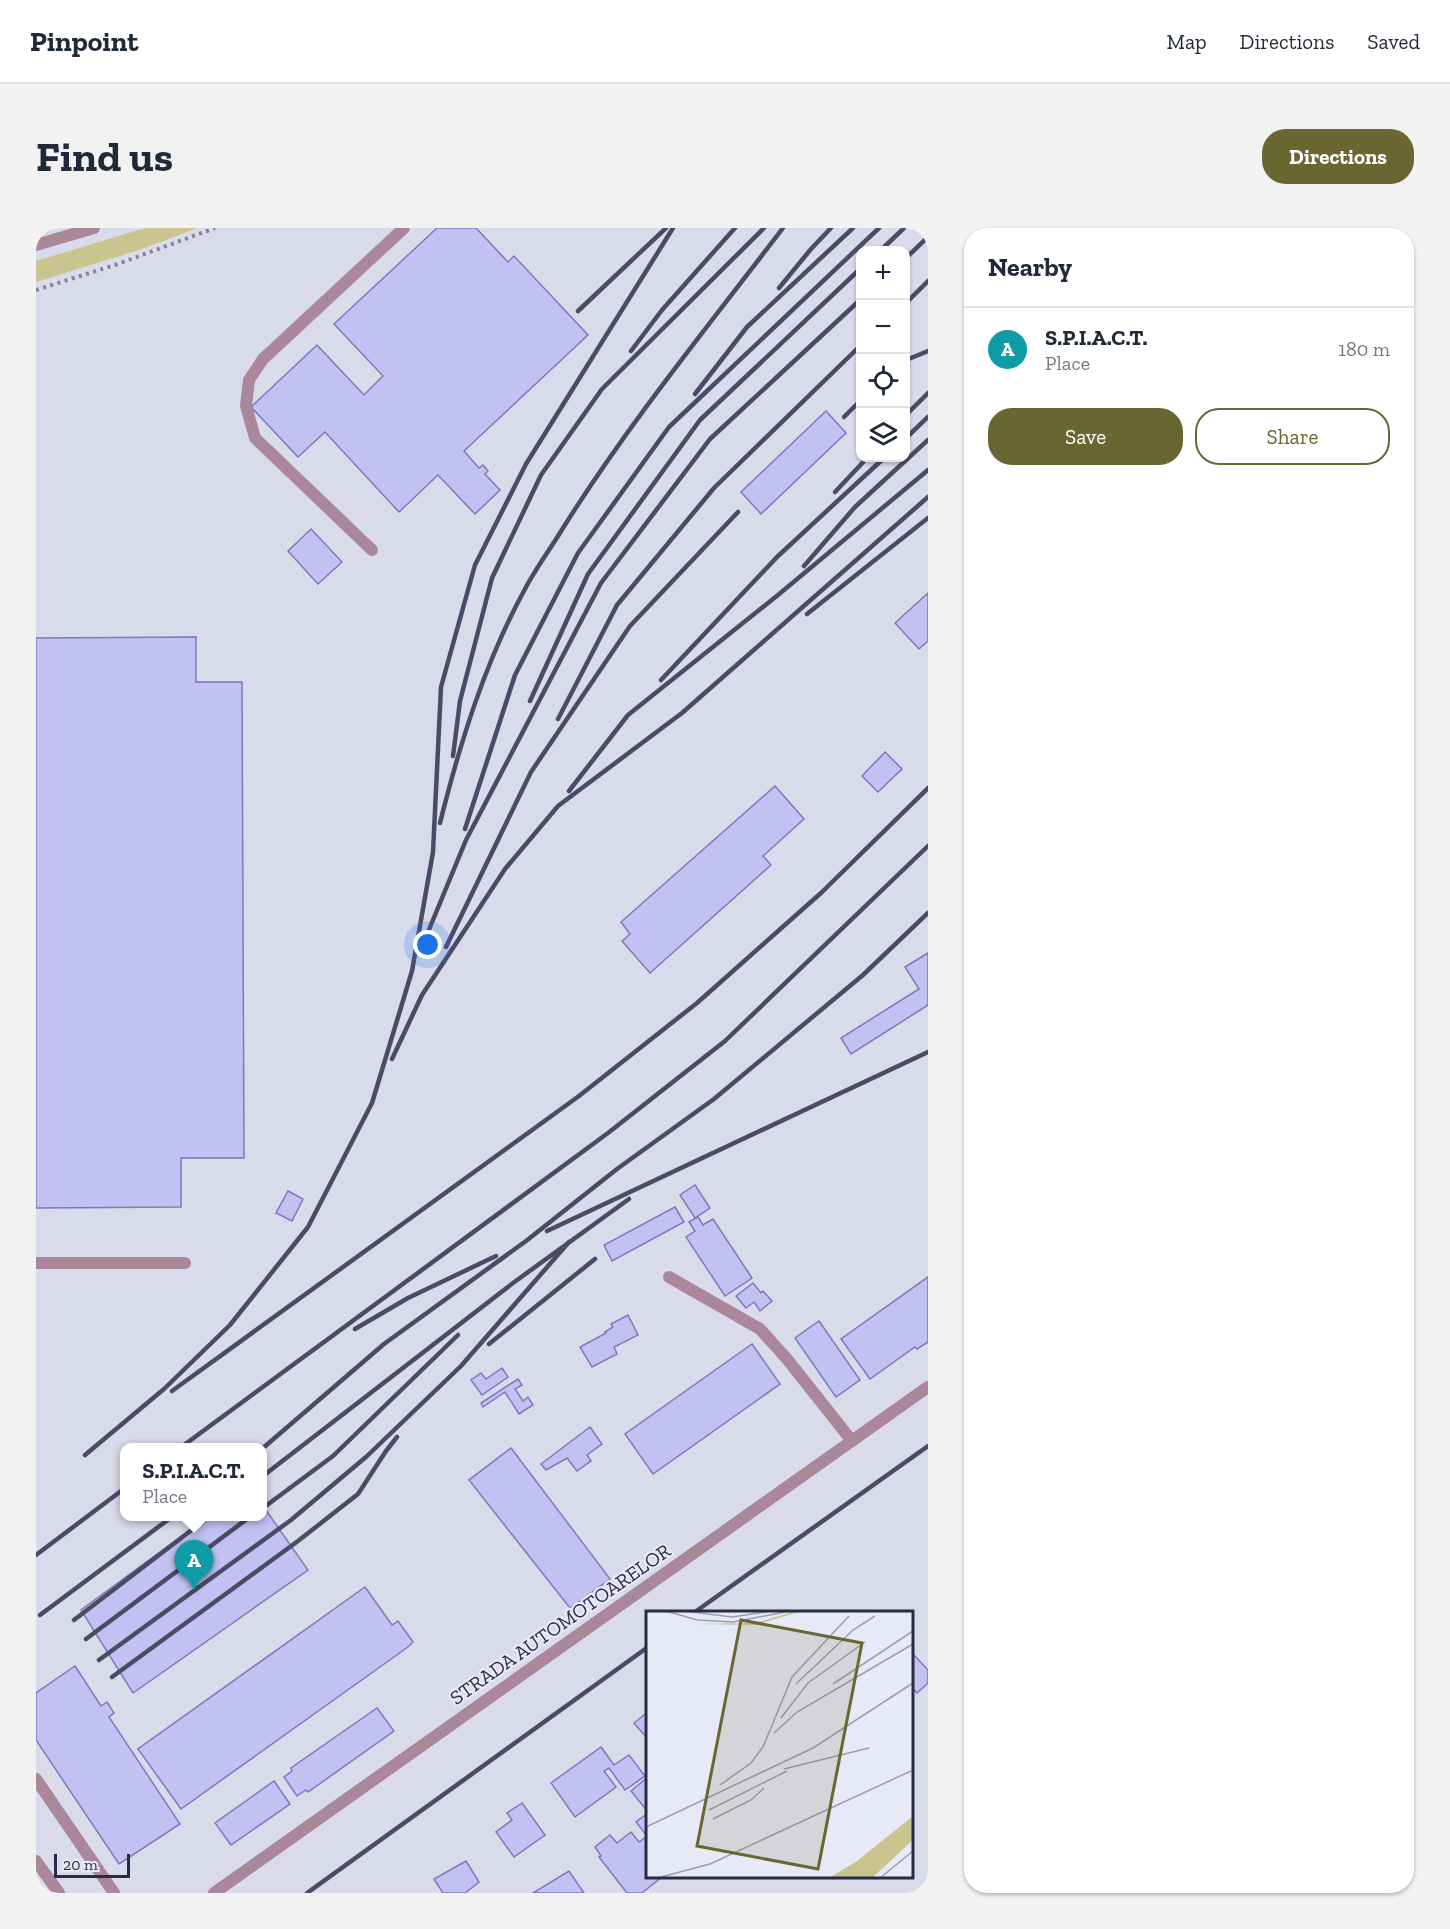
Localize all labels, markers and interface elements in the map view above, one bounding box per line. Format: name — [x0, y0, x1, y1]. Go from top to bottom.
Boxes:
text: Pinpoint — [30, 25, 138, 58]
text: Map — [1167, 29, 1207, 54]
text: Directions — [1240, 29, 1334, 54]
text: Saved — [1367, 29, 1420, 54]
button: Directions — [1262, 129, 1414, 184]
text: Find us — [36, 131, 173, 182]
map controls — [856, 246, 910, 462]
button: + — [856, 246, 910, 300]
text: Nearby — [988, 251, 1072, 283]
button: − — [856, 300, 910, 354]
text: S.P.I.A.C.T. — [1045, 324, 1148, 351]
text: A — [1001, 337, 1014, 361]
text: 180 m — [1338, 337, 1390, 361]
text: Place — [1045, 351, 1090, 375]
button: locate — [856, 354, 910, 408]
button: layers — [856, 408, 910, 462]
button: Save — [988, 408, 1183, 465]
button: Share — [1195, 408, 1390, 465]
your location — [413, 930, 442, 959]
popup — [120, 1443, 267, 1521]
text: S.P.I.A.C.T. — [142, 1457, 245, 1484]
text: Place — [142, 1484, 187, 1508]
street label: STRADA AUTOMOTOARELOR — [445, 1538, 676, 1710]
pin: A — [174, 1540, 214, 1590]
inset map — [646, 1611, 913, 1878]
scale bar — [54, 1851, 130, 1878]
text: 20 m — [63, 1855, 98, 1874]

